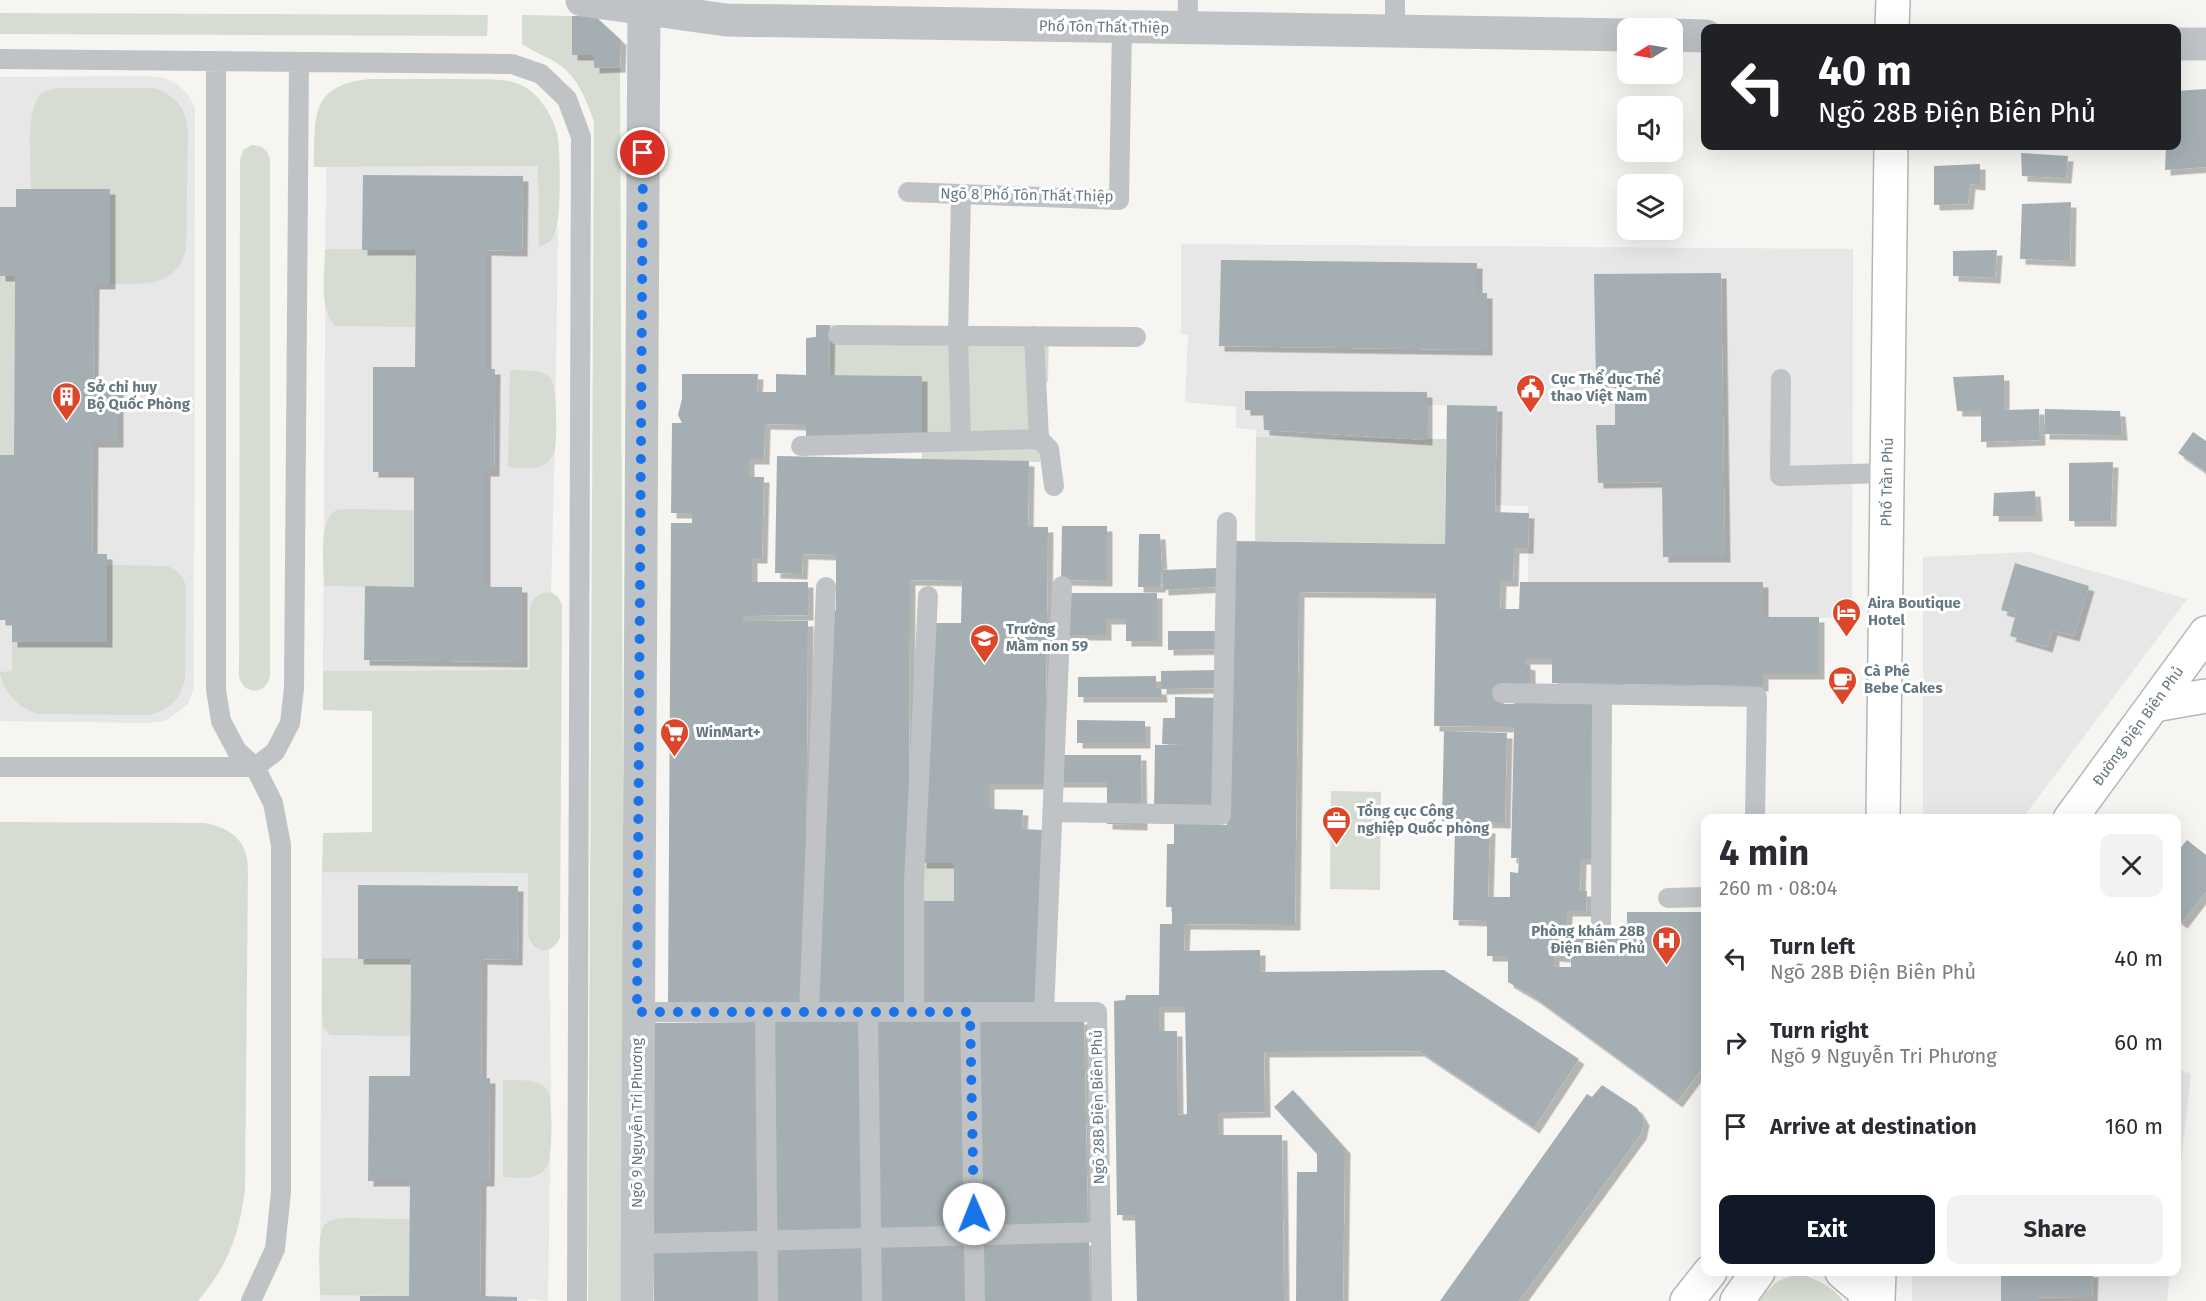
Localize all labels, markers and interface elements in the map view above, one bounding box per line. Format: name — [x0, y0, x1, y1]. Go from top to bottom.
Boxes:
street label: Phố Tôn Thất Thiệp — [1039, 17, 1169, 37]
north arrow — [1617, 18, 1683, 84]
map controls — [1617, 18, 1683, 240]
text: 40 m — [1818, 46, 1912, 96]
icon: left — [1719, 48, 1797, 126]
button: sound — [1617, 96, 1683, 162]
text: Ngõ 28B Điện Biên Phủ — [1818, 97, 2096, 129]
pin — [617, 127, 668, 178]
icon: arrive — [626, 136, 659, 169]
button: layers — [1617, 174, 1683, 240]
street label: Ngõ 8 Phố Tôn Thất Thiệp — [940, 184, 1114, 206]
place label: Cục Thể dục Thể thao Việt Nam — [1551, 369, 1661, 405]
public building icon: Cục Thể dục Thể thao Việt Nam — [1514, 372, 1546, 414]
place label: Sở chỉ huy Bộ Quốc Phòng — [87, 378, 191, 413]
building icon: Sở chỉ huy Bộ Quốc Phòng — [50, 380, 82, 422]
street label: Phố Trần Phú — [1877, 437, 1897, 527]
place label: Aira Boutique Hotel — [1867, 594, 1961, 629]
hotel icon: Aira Boutique Hotel — [1831, 596, 1863, 638]
place label: Trường Mầm non 59 — [1006, 620, 1088, 655]
school or university icon: Trường Mầm non 59 — [969, 622, 1001, 664]
place label: Cà Phê Bebe Cakes — [1864, 662, 1943, 697]
street label: Đường Điện Biên Phủ — [2089, 663, 2187, 789]
cafe icon: Cà Phê Bebe Cakes — [1827, 664, 1859, 706]
supermarket icon: WinMart+ — [659, 716, 691, 758]
place label: WinMart+ — [696, 723, 761, 741]
place label: Tổng cục Công nghiệp Quốc phòng — [1357, 801, 1490, 837]
office icon: Tổng cục Công nghiệp Quốc phòng — [1320, 804, 1352, 846]
text: 4 min — [1719, 831, 1809, 875]
button: close — [2100, 834, 2163, 897]
text: 260 m · 08:04 — [1719, 876, 1837, 900]
place label: Phòng khám 28B Điện Biên Phủ — [1531, 922, 1645, 957]
hospital icon: Phòng khám 28B Điện Biên Phủ — [1650, 924, 1682, 966]
text: Turn left — [1770, 933, 1855, 960]
icon: left — [1719, 942, 1752, 975]
text: 40 m — [2114, 945, 2163, 972]
text: Ngõ 28B Điện Biên Phủ — [1770, 960, 1976, 984]
text: Turn right — [1770, 1017, 1869, 1044]
icon: right — [1719, 1026, 1752, 1059]
text: 60 m — [2114, 1029, 2163, 1056]
street label: Ngõ 28B Điện Biên Phủ — [1088, 1030, 1108, 1184]
street label: Ngõ 9 Nguyễn Tri Phương — [628, 1038, 646, 1208]
text: Ngõ 9 Nguyễn Tri Phương — [1770, 1044, 1997, 1068]
icon: arrive — [1719, 1110, 1752, 1143]
text: Arrive at destination — [1770, 1113, 1977, 1140]
text: 160 m — [2105, 1113, 2163, 1140]
position arrow — [942, 1182, 1006, 1246]
button: Exit — [1719, 1195, 1935, 1264]
button: Share — [1947, 1195, 2163, 1264]

